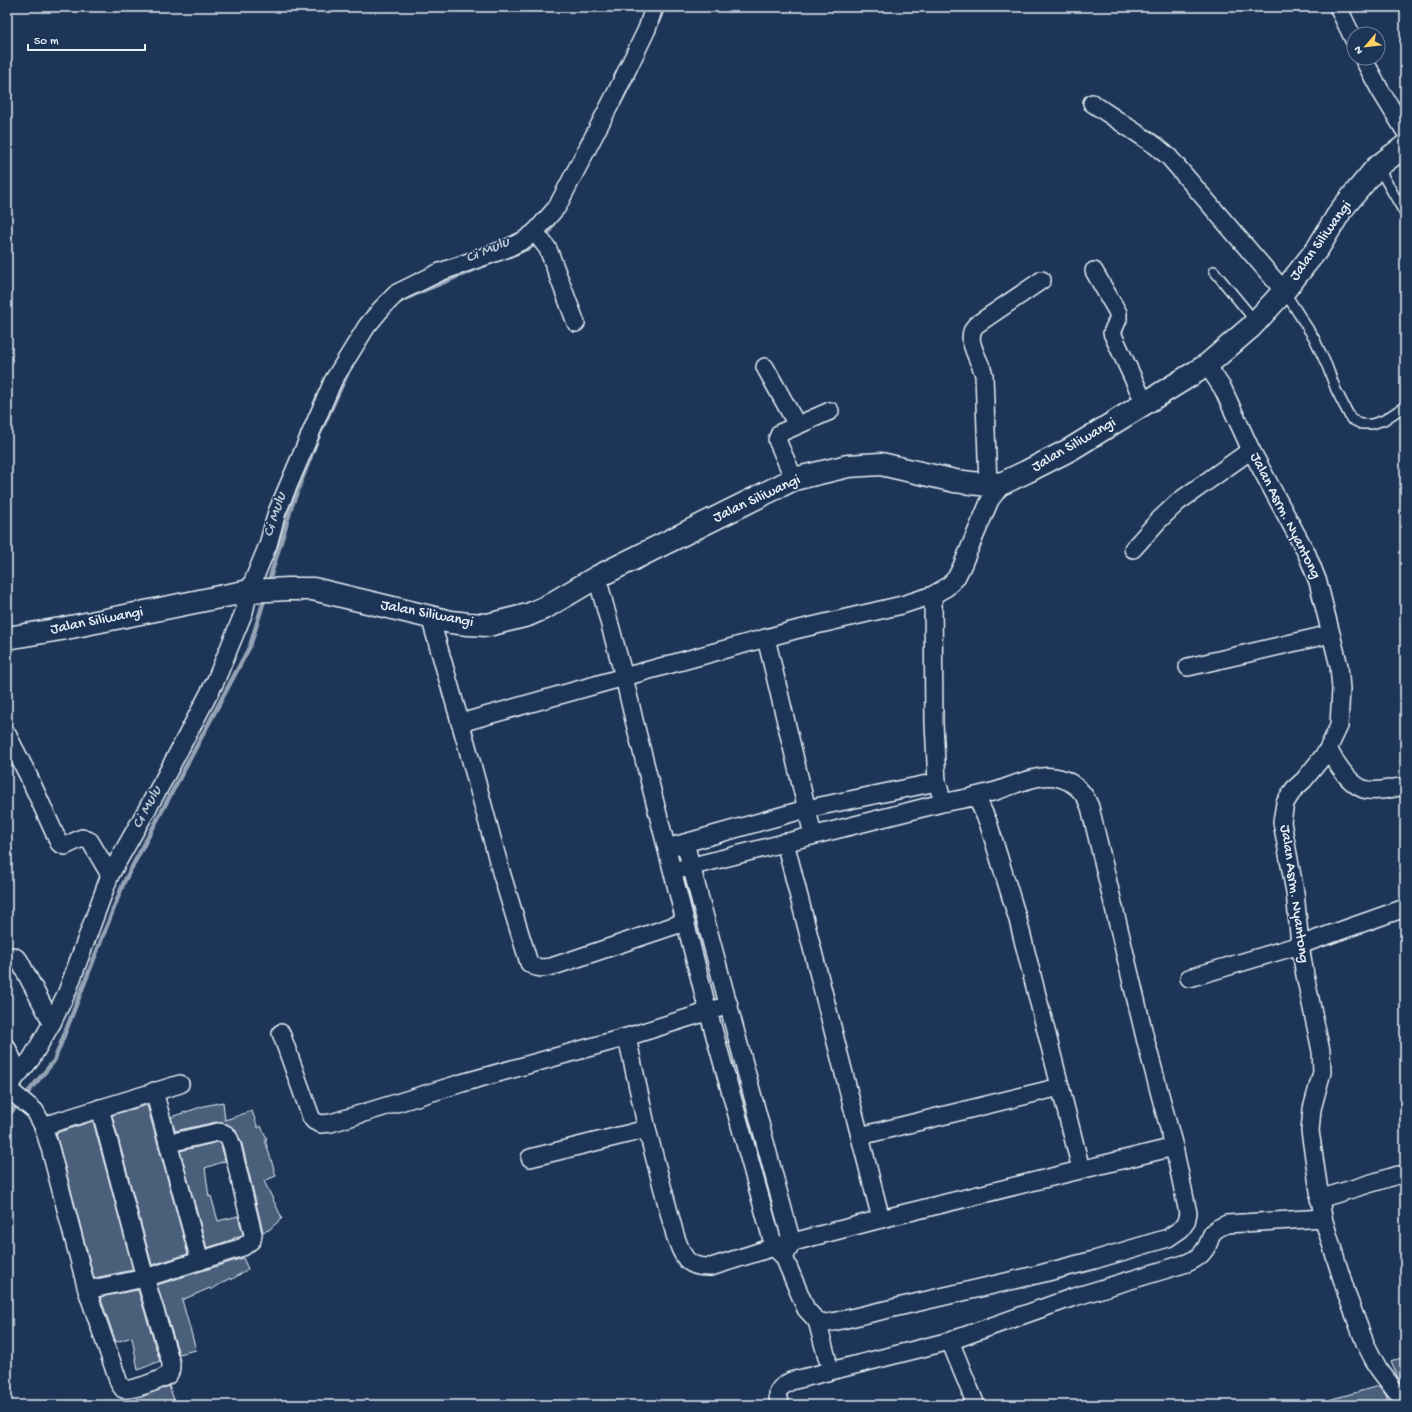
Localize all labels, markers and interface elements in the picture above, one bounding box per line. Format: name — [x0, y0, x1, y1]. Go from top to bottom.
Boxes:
scale bar — [28, 26, 145, 52]
north arrow — [1346, 26, 1386, 66]
text: 50 m — [34, 35, 59, 49]
text: N — [1352, 44, 1366, 56]
street label: Jalan Siliwangi — [1286, 198, 1356, 284]
water label: Ci Mulu — [463, 233, 514, 269]
street label: Jalan Siliwangi — [1029, 414, 1119, 476]
street label: Jalan Asrm. Nyantong — [1245, 450, 1325, 582]
street label: Jalan Siliwangi — [711, 471, 803, 527]
water label: Ci Mulu — [260, 489, 293, 540]
street label: Jalan Siliwangi — [379, 596, 475, 632]
street label: Jalan Siliwangi — [49, 603, 145, 639]
water label: Ci Mulu — [129, 782, 168, 833]
street label: Jalan Asrm. Nyantong — [1275, 824, 1313, 964]

